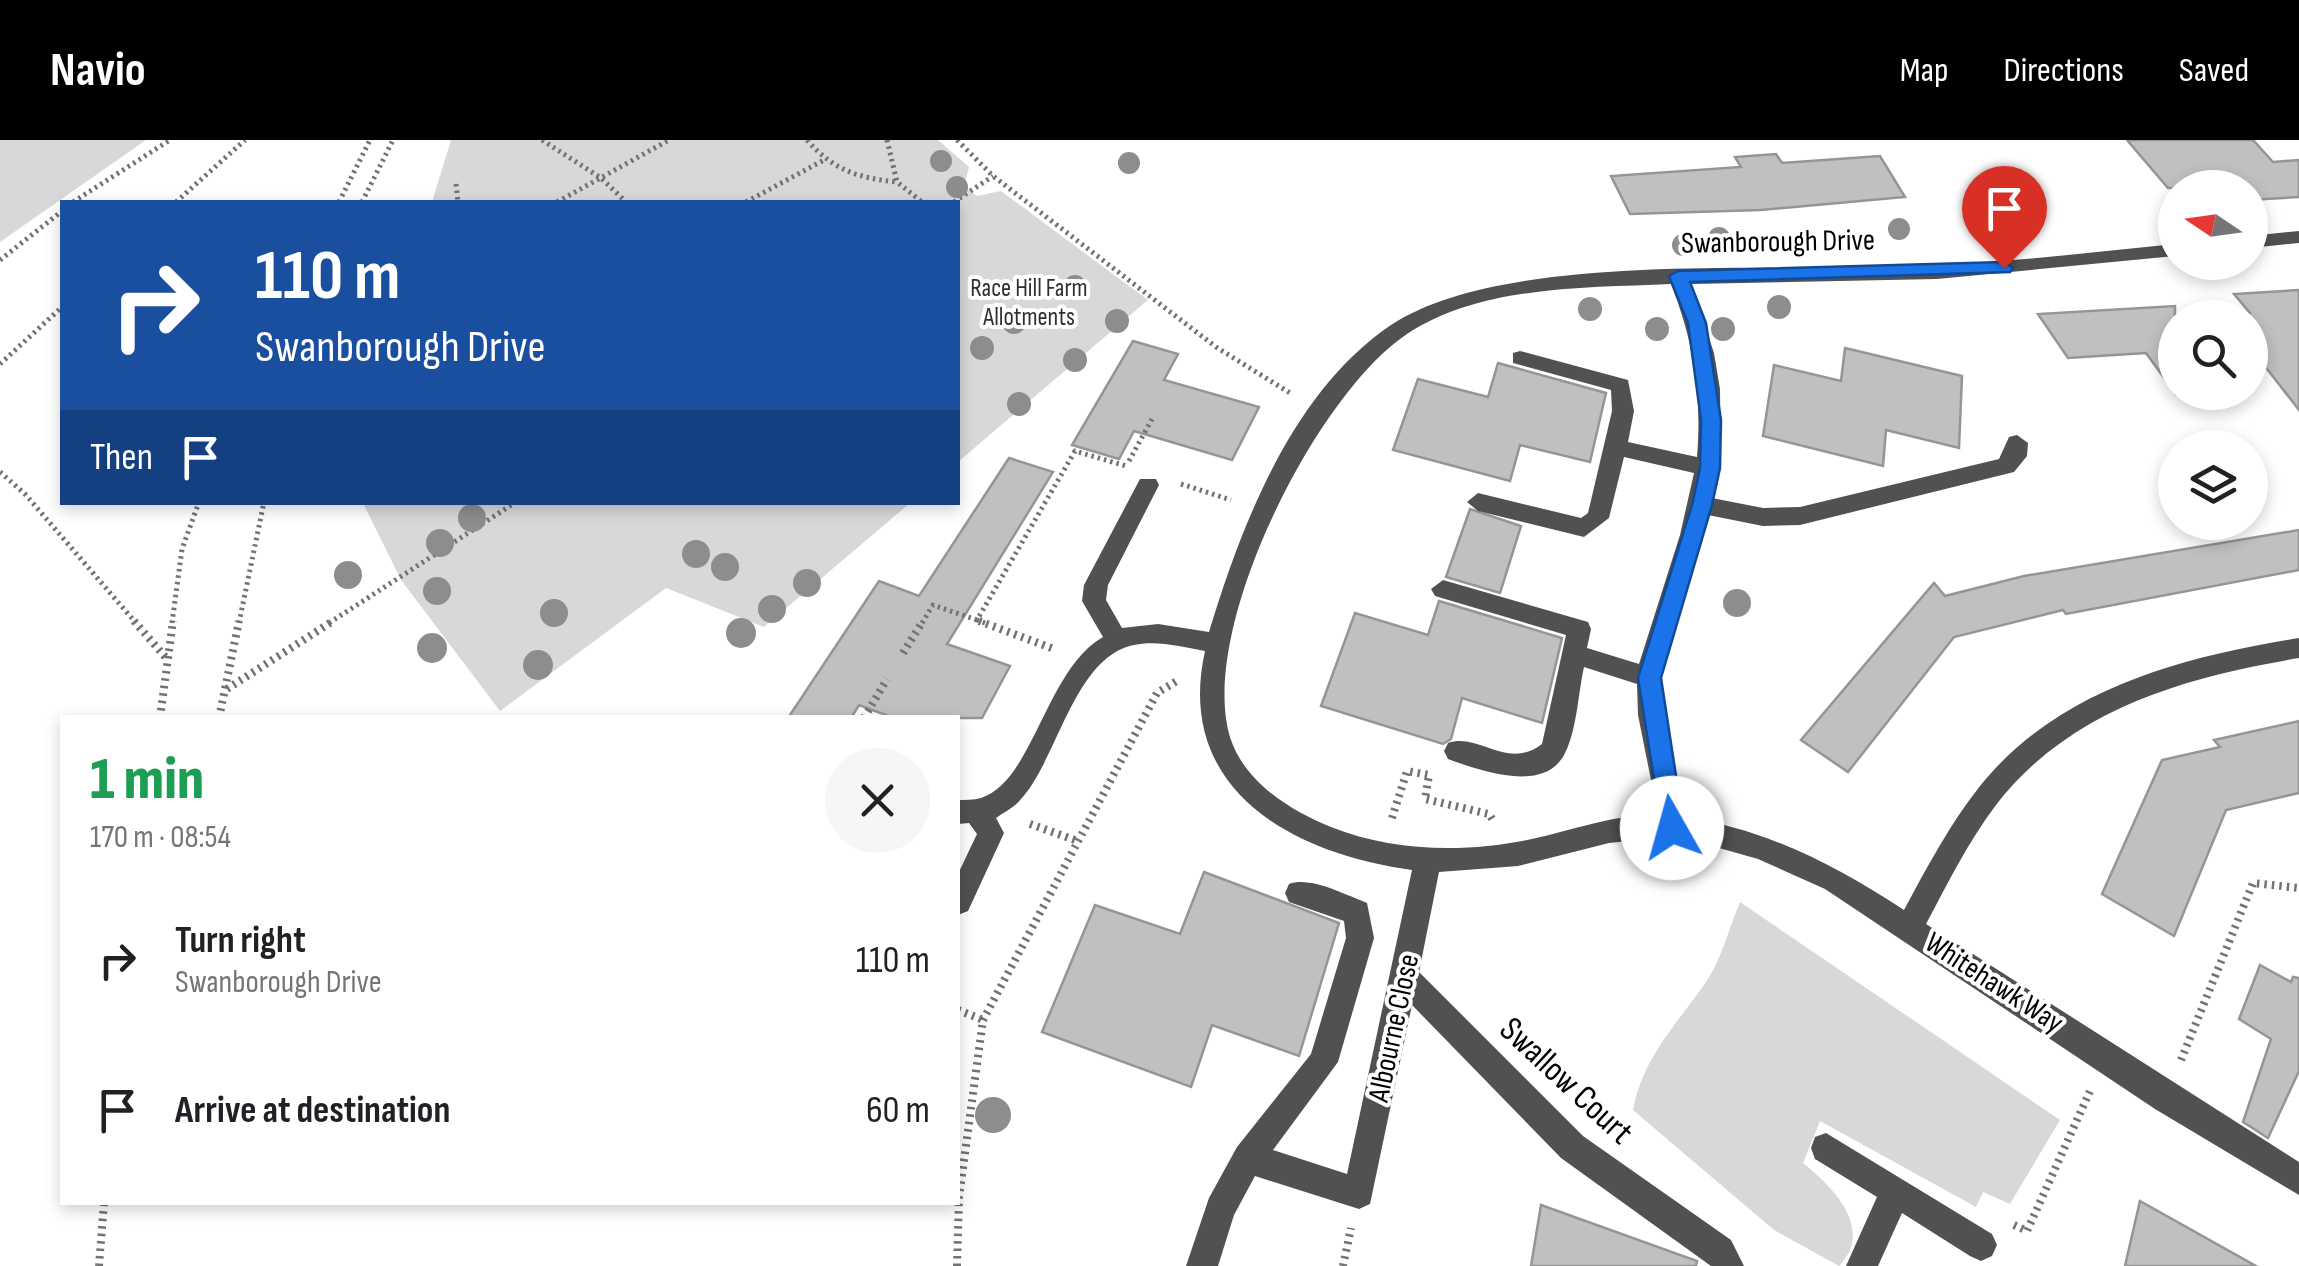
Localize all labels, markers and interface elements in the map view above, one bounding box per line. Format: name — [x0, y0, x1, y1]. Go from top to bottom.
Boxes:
text: Navio — [50, 42, 146, 99]
text: Map — [1900, 49, 1949, 92]
text: Directions — [2004, 49, 2124, 92]
text: Saved — [2179, 49, 2249, 92]
pin — [1962, 166, 2047, 269]
north arrow — [2158, 170, 2268, 280]
map controls — [2158, 170, 2268, 540]
icon: arrive — [1977, 181, 2032, 236]
street label: Swanborough Drive — [1681, 222, 1875, 262]
text: 110 m — [255, 235, 401, 319]
icon: right — [90, 240, 220, 370]
park label: Race Hill Farm Allotments — [970, 273, 1088, 333]
button: search — [2158, 300, 2268, 410]
text: Swanborough Drive — [255, 320, 545, 375]
icon: arrive — [173, 430, 228, 485]
button: layers — [2158, 430, 2268, 540]
text: Then — [90, 435, 153, 480]
text: 1 min — [90, 744, 204, 816]
button: close — [825, 748, 930, 853]
position arrow — [1620, 776, 1724, 880]
text: 170 m · 08:54 — [90, 818, 231, 857]
text: Turn right — [175, 918, 306, 963]
street label: Whitehawk Way — [1918, 925, 2070, 1041]
icon: right — [90, 933, 145, 988]
text: 110 m — [856, 938, 930, 983]
street label: Albourne Close — [1361, 951, 1427, 1106]
text: Swanborough Drive — [175, 963, 382, 1002]
street label: Swallow Court — [1490, 1008, 1642, 1154]
icon: arrive — [90, 1083, 145, 1138]
text: Arrive at destination — [175, 1088, 450, 1133]
text: 60 m — [866, 1088, 930, 1133]

